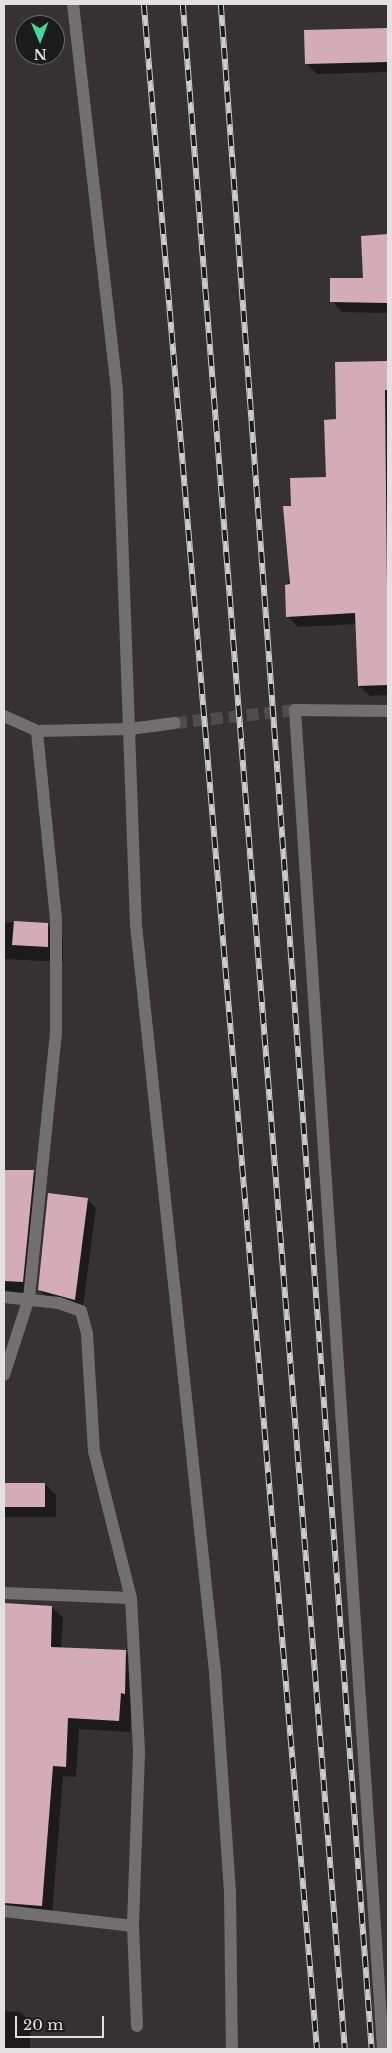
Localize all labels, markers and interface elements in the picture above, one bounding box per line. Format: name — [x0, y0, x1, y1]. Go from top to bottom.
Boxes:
north arrow — [15, 15, 65, 65]
text: N — [34, 45, 47, 63]
scale bar — [18, 2006, 106, 2038]
text: 20 m — [23, 2015, 63, 2034]

